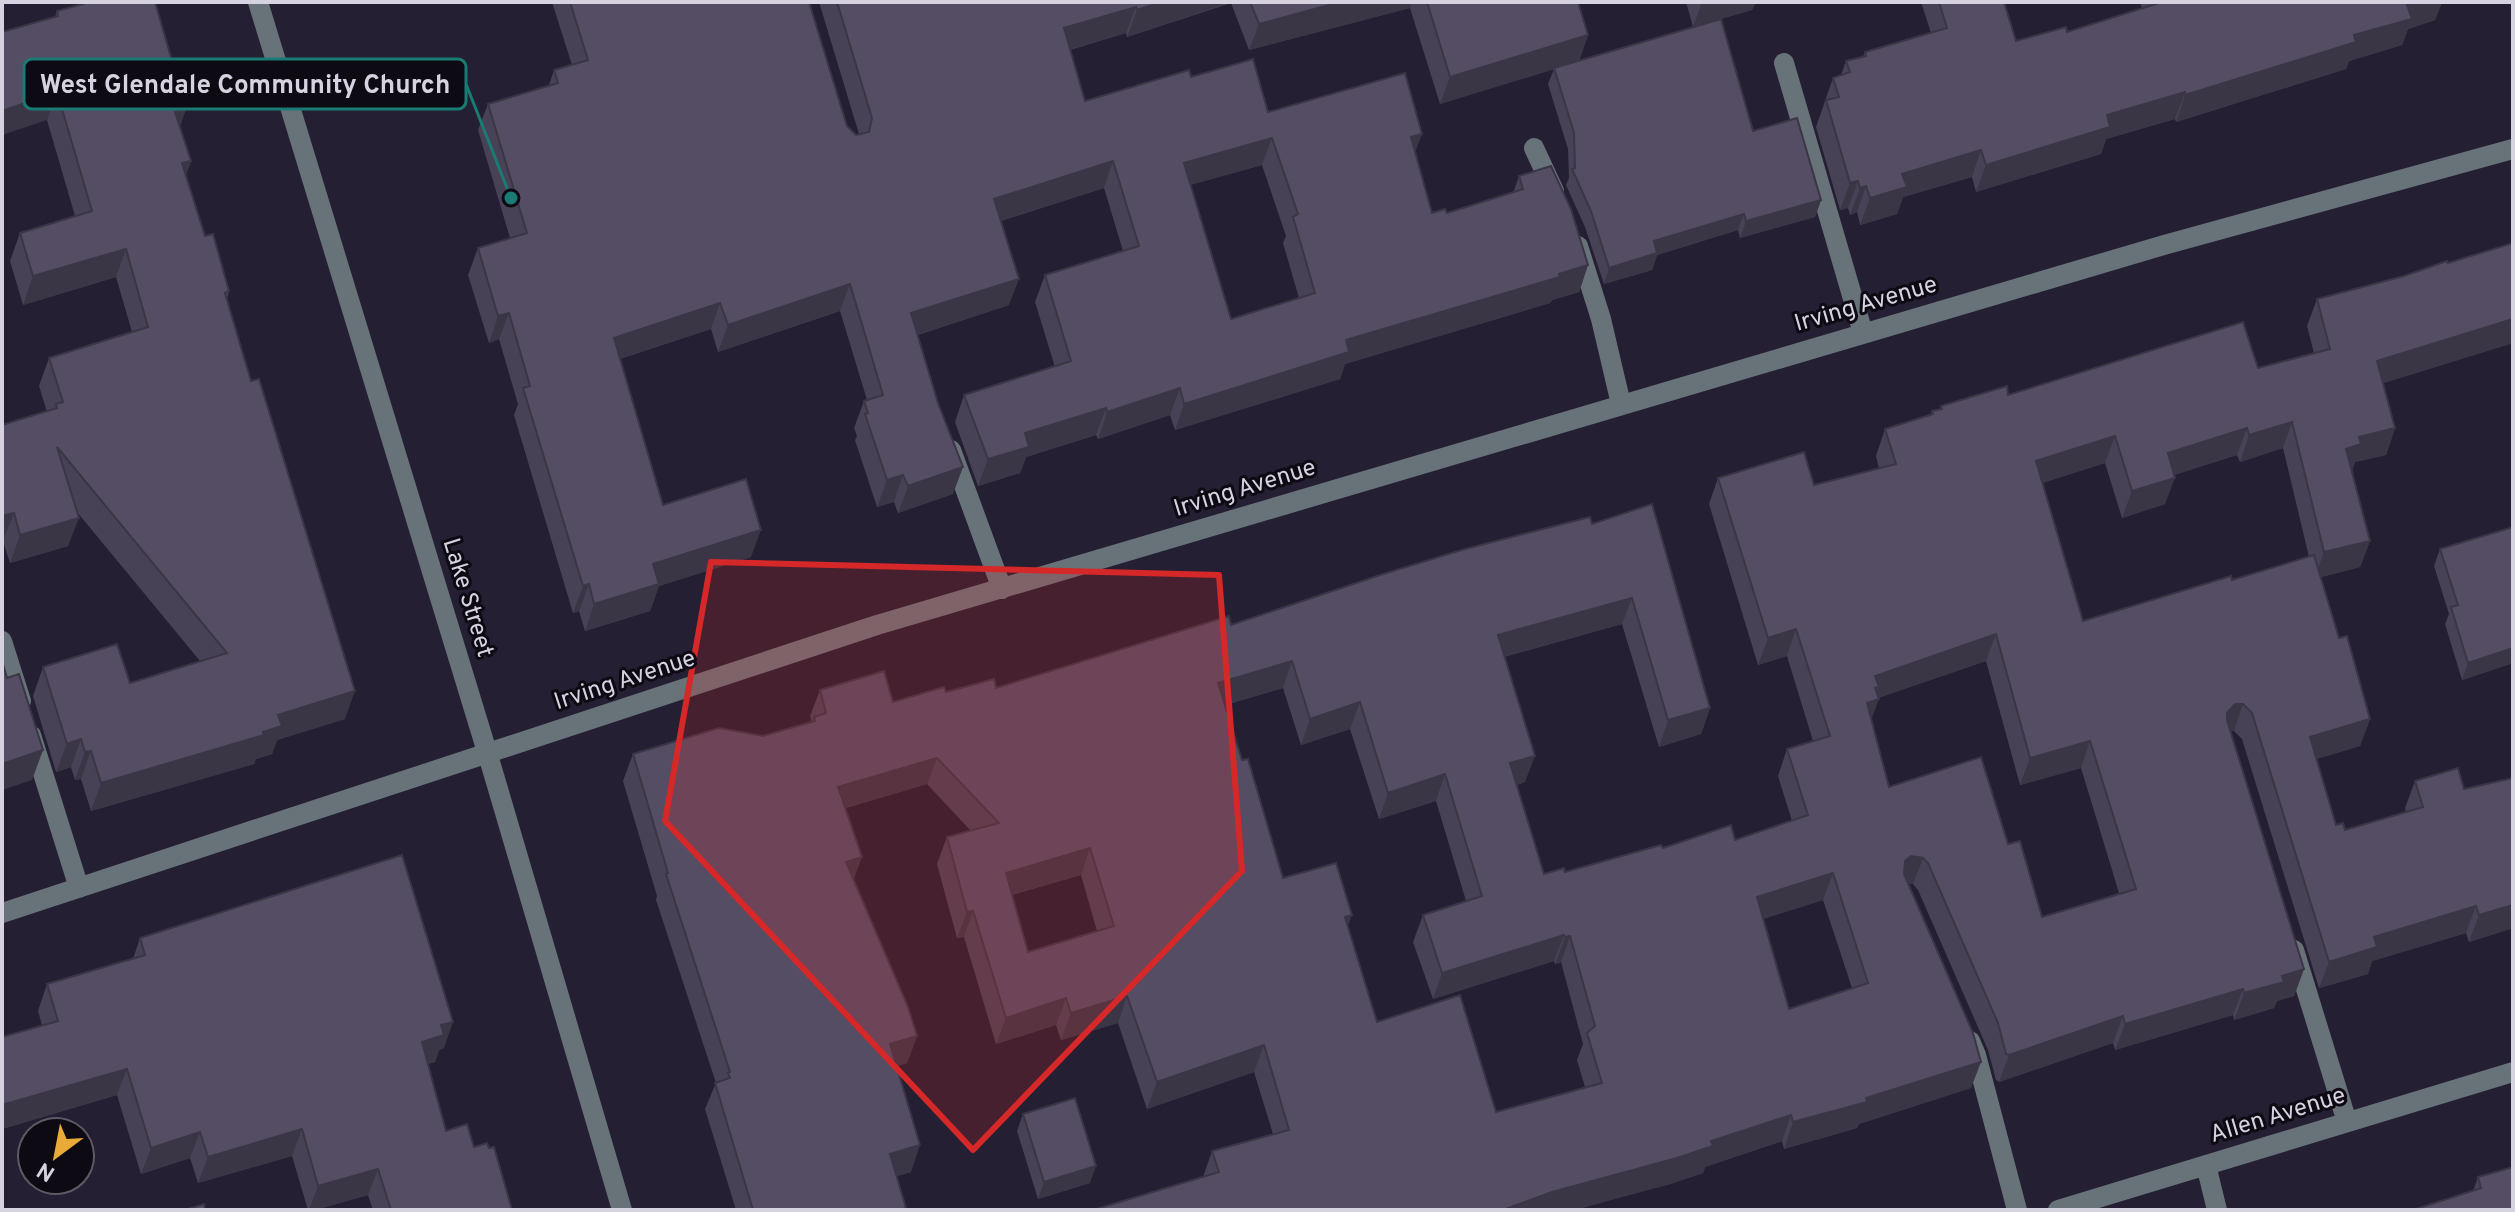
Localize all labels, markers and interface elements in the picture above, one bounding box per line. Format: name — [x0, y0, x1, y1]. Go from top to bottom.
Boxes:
callout: West Glendale Community Church — [24, 59, 466, 109]
text: West Glendale Community Church — [40, 70, 450, 103]
street label: Irving Avenue — [1791, 270, 1941, 340]
street label: Irving Avenue — [1170, 453, 1320, 525]
street label: Lake Street — [435, 535, 499, 661]
street label: Irving Avenue — [550, 644, 700, 718]
street label: Allen Avenue — [2206, 1081, 2350, 1151]
north arrow — [16, 1116, 96, 1196]
text: N — [33, 1155, 61, 1186]

